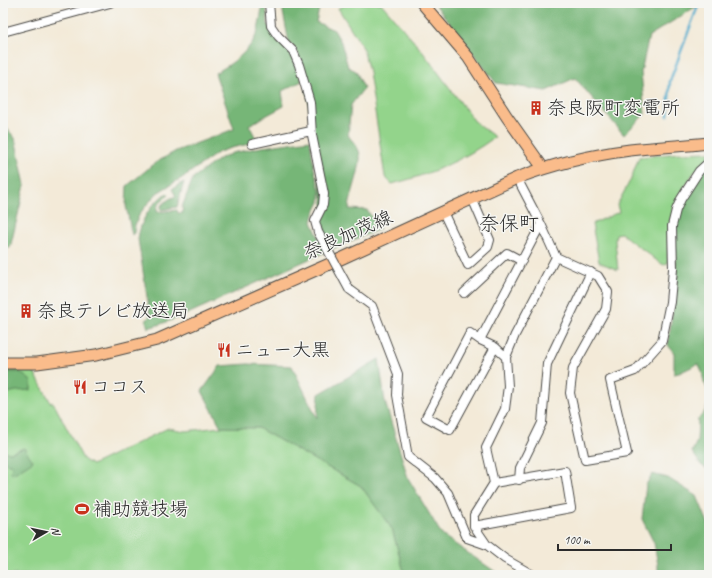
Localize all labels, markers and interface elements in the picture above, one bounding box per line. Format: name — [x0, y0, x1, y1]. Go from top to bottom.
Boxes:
place label: 奈良阪町変電所 — [547, 96, 680, 120]
building icon: 奈良阪町変電所 — [528, 100, 544, 116]
street label: 奈良加茂線 — [300, 205, 396, 265]
district label: 奈保町 — [479, 211, 539, 236]
place label: 奈良テレビ放送局 — [37, 299, 189, 323]
building icon: 奈良テレビ放送局 — [18, 303, 34, 319]
place label: ニュー大黒 — [235, 338, 330, 362]
restaurant icon: ニュー大黒 — [216, 342, 232, 358]
place label: ココス — [91, 375, 148, 399]
restaurant icon: ココス — [72, 379, 88, 395]
place label: 補助競技場 — [93, 497, 188, 521]
sports icon: 補助競技場 — [74, 501, 90, 517]
north arrow — [26, 512, 66, 552]
text: N — [48, 526, 64, 537]
scale bar — [558, 526, 671, 552]
text: 100 m — [564, 532, 591, 548]

